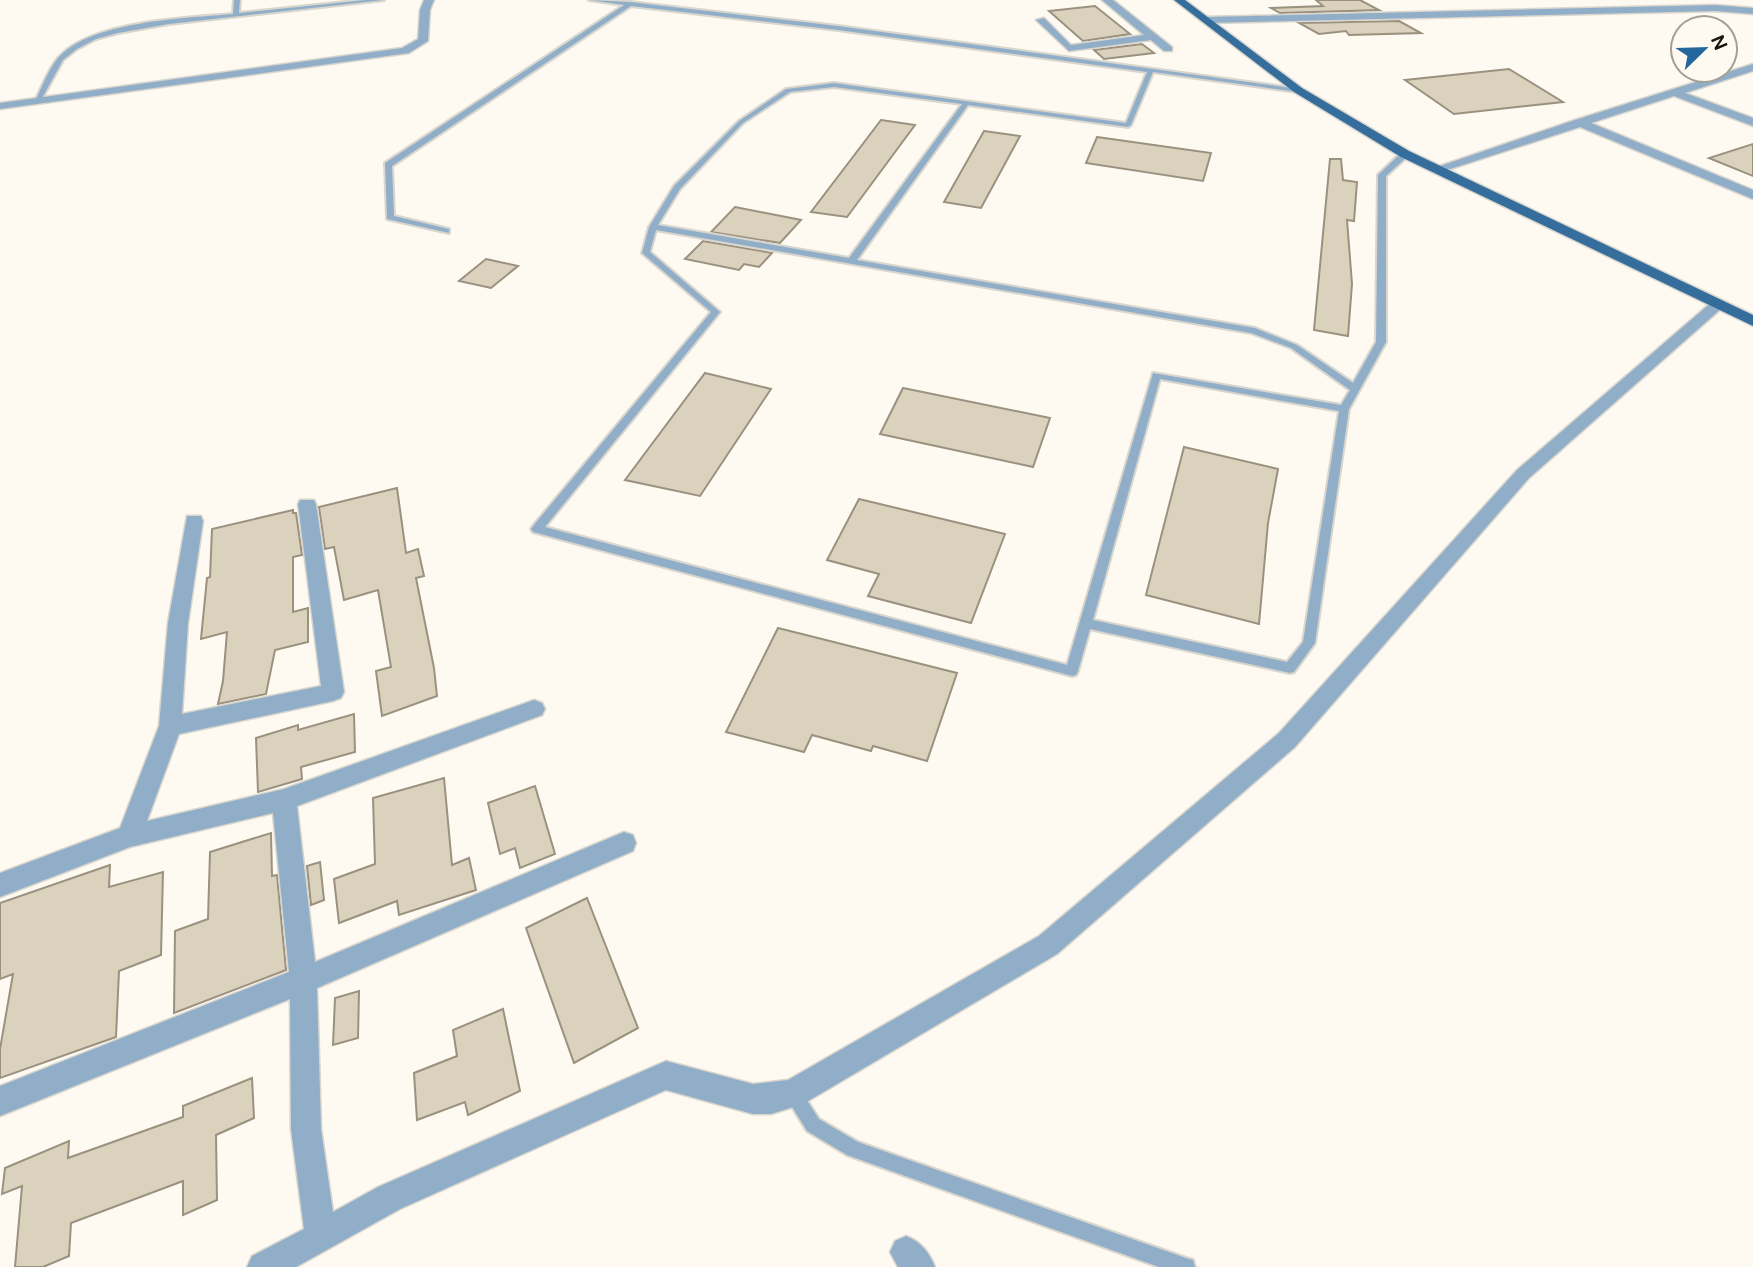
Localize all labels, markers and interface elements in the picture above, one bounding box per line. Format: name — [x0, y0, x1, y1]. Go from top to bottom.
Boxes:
north arrow — [1669, 14, 1739, 84]
text: N — [1705, 31, 1733, 54]

